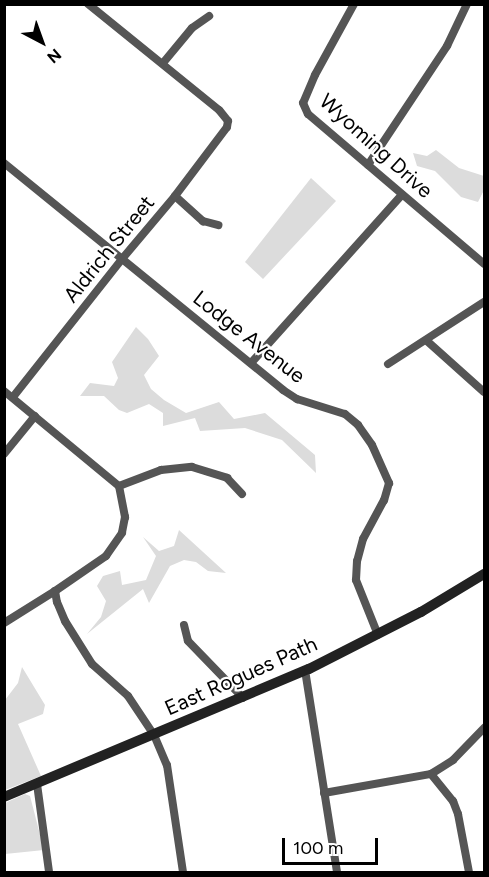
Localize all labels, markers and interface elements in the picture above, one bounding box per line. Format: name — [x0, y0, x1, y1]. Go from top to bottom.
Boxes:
north arrow — [12, 12, 72, 72]
text: N — [43, 45, 65, 67]
street label: Wyoming Drive — [314, 89, 438, 203]
street label: Aldrich Street — [58, 190, 160, 308]
street label: Lodge Avenue — [188, 285, 310, 389]
street label: East Rogues Path — [161, 631, 321, 721]
scale bar — [285, 826, 381, 864]
text: 100 m — [293, 837, 343, 859]

